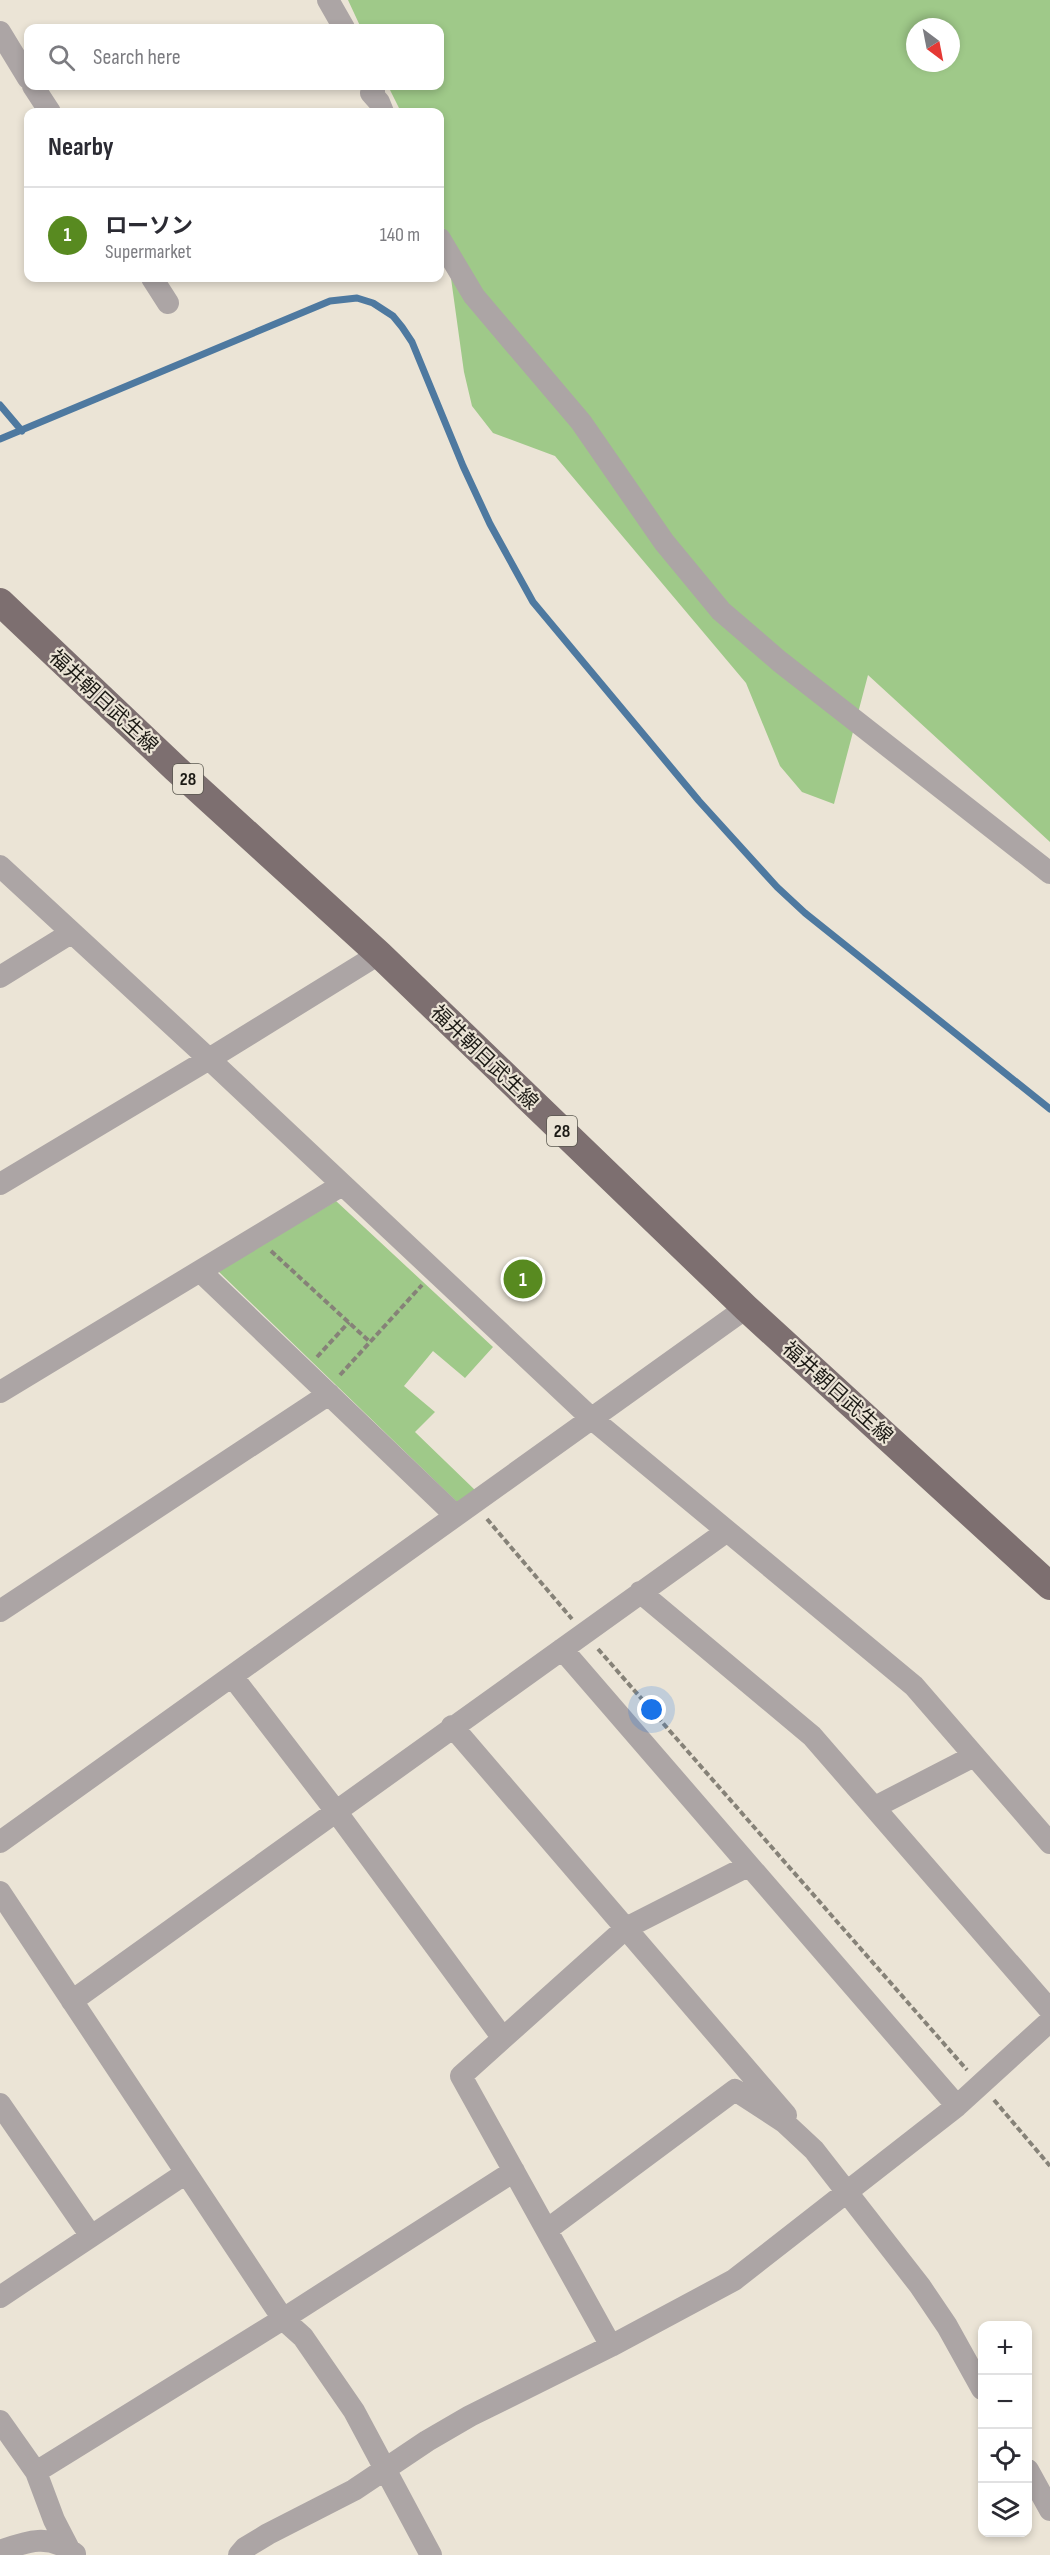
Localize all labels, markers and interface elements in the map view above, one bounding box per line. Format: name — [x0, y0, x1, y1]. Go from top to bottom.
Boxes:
north arrow — [906, 18, 960, 72]
search box — [24, 24, 444, 90]
icon: search — [45, 41, 78, 74]
text: Search here — [93, 44, 180, 71]
text: Nearby — [48, 132, 114, 163]
text: ローソン — [105, 213, 193, 240]
text: 1 — [64, 223, 71, 247]
text: 140 m — [380, 223, 420, 247]
text: Supermarket — [105, 240, 192, 264]
street label: 福井朝日武生線 — [44, 645, 163, 758]
road number: 28 — [173, 764, 203, 794]
street label: 福井朝日武生線 — [426, 1000, 543, 1115]
road number: 28 — [547, 1116, 577, 1146]
pin: 1 — [504, 1256, 542, 1302]
street label: 福井朝日武生線 — [777, 1337, 897, 1449]
your location — [637, 1695, 666, 1724]
map controls — [978, 2321, 1032, 2537]
button: + — [978, 2321, 1032, 2375]
button: − — [978, 2375, 1032, 2429]
button: locate — [978, 2429, 1032, 2483]
button: layers — [978, 2483, 1032, 2537]

